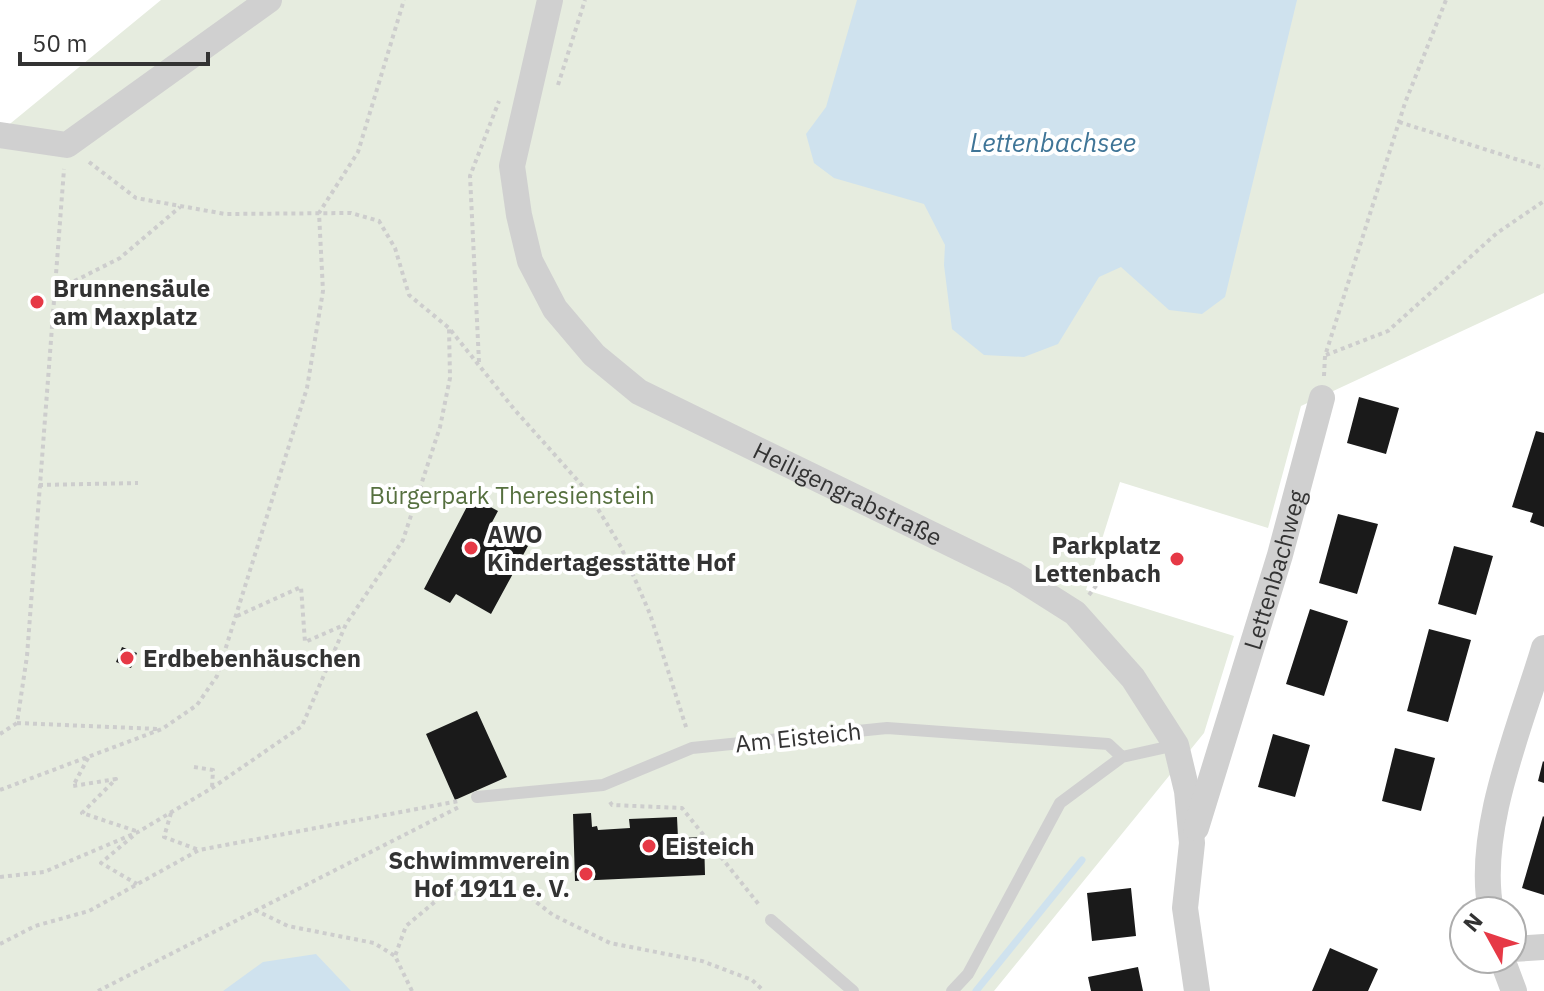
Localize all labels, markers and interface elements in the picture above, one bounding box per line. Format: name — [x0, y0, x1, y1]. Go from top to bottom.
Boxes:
scale bar — [20, 16, 208, 66]
text: 50 m — [32, 27, 87, 59]
water label: Lettenbachsee — [970, 125, 1136, 159]
place label: Brunnensäule am Maxplatz — [53, 272, 210, 332]
marker: Brunnensäule am Maxplatz — [28, 293, 46, 311]
street label: Heiligengrabstraße — [748, 434, 948, 553]
park label: Bürgerpark Theresienstein — [369, 479, 655, 511]
street label: Lettenbachweg — [1236, 486, 1313, 653]
place label: AWO Kindertagesstätte Hof — [487, 518, 736, 578]
place label: Parkplatz Lettenbach — [1034, 529, 1161, 589]
marker: AWO Kindertagesstätte Hof — [462, 539, 480, 557]
marker: Parkplatz Lettenbach — [1168, 550, 1186, 568]
place label: Erdbebenhäuschen — [143, 642, 361, 674]
marker: Erdbebenhäuschen — [118, 649, 136, 667]
street label: Am Eisteich — [733, 714, 863, 760]
place label: Eisteich — [665, 830, 755, 862]
marker: Eisteich — [640, 837, 658, 855]
place label: Schwimmverein Hof 1911 e. V. — [388, 844, 570, 904]
marker: Schwimmverein Hof 1911 e. V. — [577, 865, 595, 883]
north arrow — [1448, 895, 1528, 975]
text: N — [1456, 906, 1489, 937]

